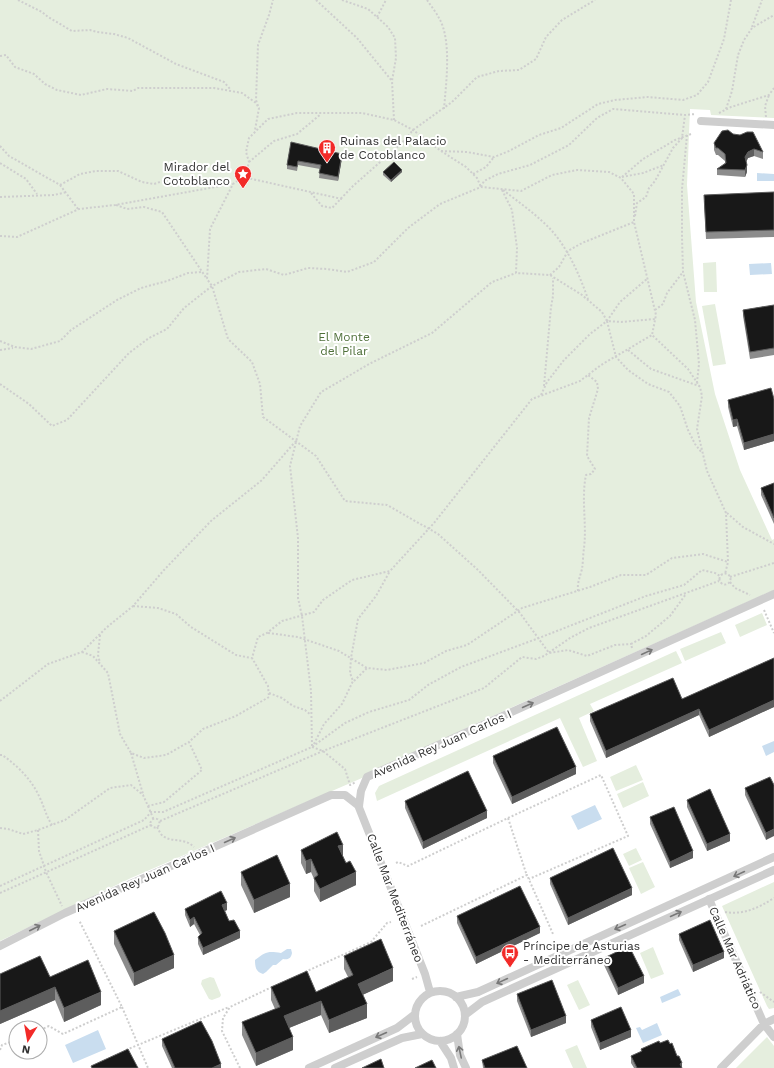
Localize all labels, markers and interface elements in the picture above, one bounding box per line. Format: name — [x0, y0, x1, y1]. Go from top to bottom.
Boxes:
place label: Ruinas del Palacio de Cotoblanco — [340, 134, 447, 162]
building icon: Ruinas del Palacio de Cotoblanco — [317, 138, 337, 163]
place label: Mirador del Cotoblanco — [163, 160, 230, 188]
place icon: Mirador del Cotoblanco — [233, 164, 253, 189]
park label: El Monte del Pilar — [318, 330, 370, 358]
one-way arrow — [640, 648, 652, 655]
one-way arrow — [522, 701, 534, 708]
street label: Avenida Rey Juan Carlos I — [370, 707, 514, 781]
street label: Calle Mar Mediterráneo — [364, 832, 426, 964]
one-way arrow — [224, 836, 236, 844]
street label: Avenida Rey Juan Carlos I — [73, 841, 217, 915]
one-way arrow — [733, 871, 745, 878]
street label: Calle Mar Adriático — [706, 905, 764, 1011]
one-way arrow — [670, 909, 682, 917]
one-way arrow — [29, 924, 41, 931]
one-way arrow — [614, 924, 626, 931]
place label: Príncipe de Asturias - Mediterráneo — [523, 939, 640, 967]
bus stop icon: Príncipe de Asturias - Mediterráneo — [500, 943, 520, 968]
one-way arrow — [496, 978, 508, 985]
north arrow — [8, 1020, 48, 1060]
one-way arrow — [376, 1032, 388, 1039]
text: N — [21, 1042, 31, 1056]
one-way arrow — [456, 1045, 464, 1058]

